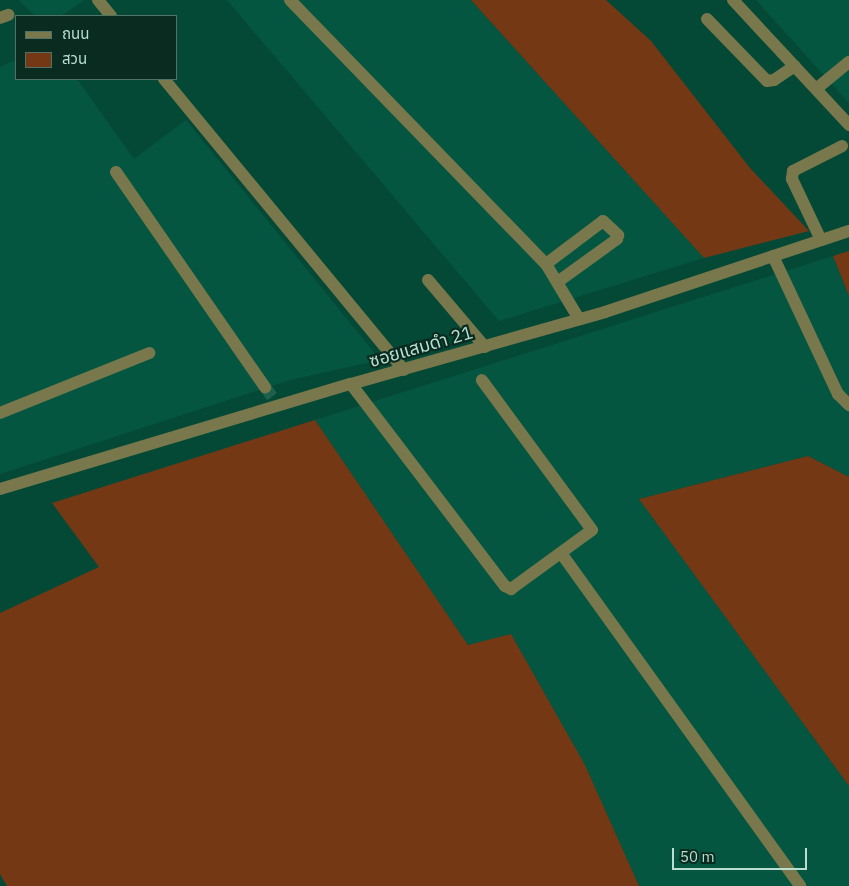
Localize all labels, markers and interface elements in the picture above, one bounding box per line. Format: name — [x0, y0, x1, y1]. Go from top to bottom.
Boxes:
legend — [15, 15, 178, 80]
text: ถนน — [62, 24, 89, 43]
text: สวน — [62, 49, 87, 68]
street label: ซอยแสมดำ 21 — [367, 322, 475, 372]
scale bar — [674, 838, 809, 870]
text: 50 m — [680, 847, 715, 866]

